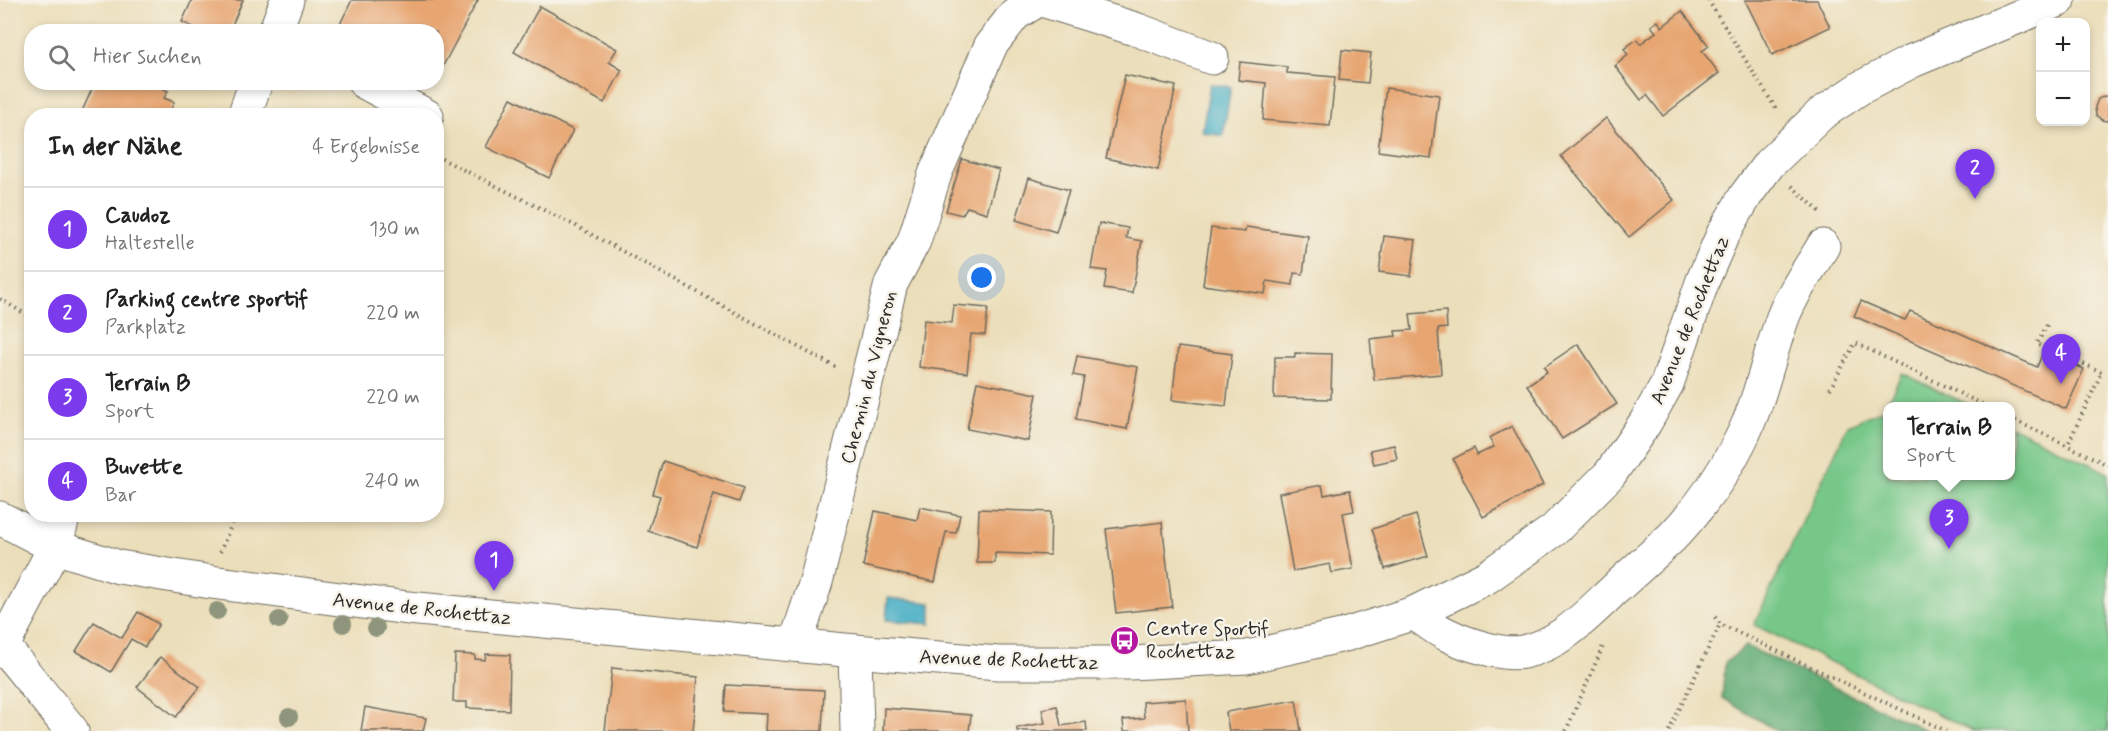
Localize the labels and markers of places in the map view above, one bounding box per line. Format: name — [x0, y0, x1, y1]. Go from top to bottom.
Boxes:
pin: 2 — [1956, 150, 1994, 199]
pin: 4 — [2042, 334, 2080, 384]
pin: 3 — [1930, 500, 1968, 549]
pin: 1 — [474, 542, 514, 591]
place label: Centre Sportif Rochettaz — [1146, 616, 1269, 666]
bus stop icon: Centre Sportif Rochettaz — [1109, 624, 1141, 656]

